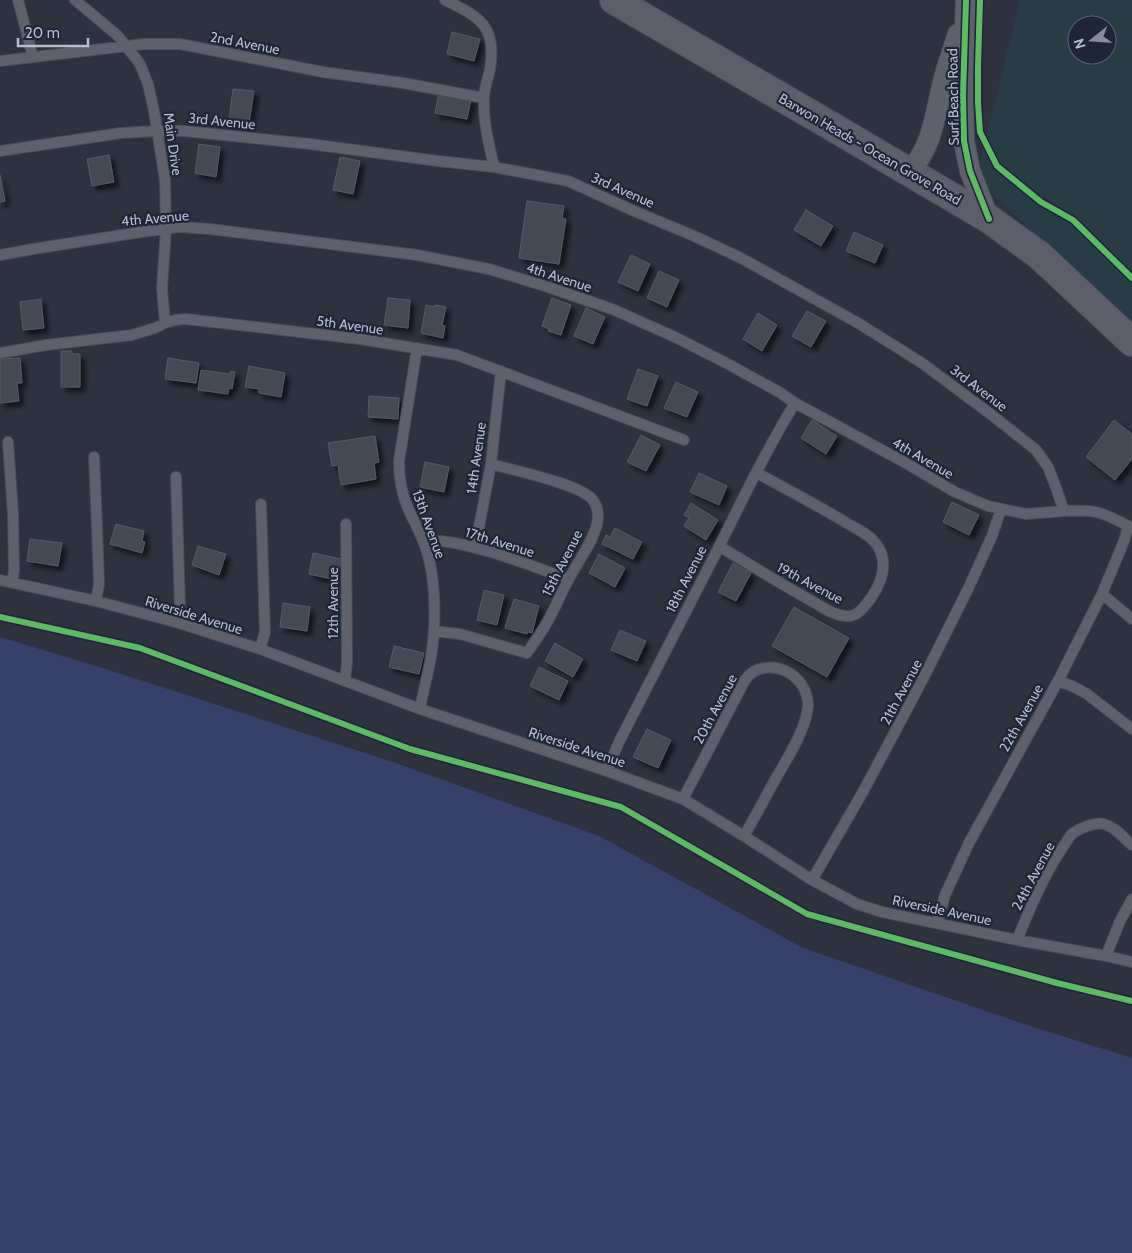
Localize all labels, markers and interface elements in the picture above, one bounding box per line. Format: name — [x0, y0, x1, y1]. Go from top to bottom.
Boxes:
scale bar — [18, 15, 88, 47]
north arrow — [1067, 15, 1117, 65]
text: 20 m — [25, 24, 60, 42]
street label: 2nd Avenue — [209, 27, 281, 59]
text: N — [1070, 36, 1090, 51]
street label: Surf Beach Road — [943, 48, 963, 146]
street label: Barwon Heads - Ocean Grove Road — [775, 89, 965, 209]
street label: 3rd Avenue — [188, 109, 256, 133]
street label: Main Drive — [160, 111, 186, 177]
street label: 3rd Avenue — [589, 168, 657, 212]
street label: 4th Avenue — [120, 206, 190, 230]
street label: 4th Avenue — [524, 258, 594, 296]
street label: 5th Avenue — [315, 311, 385, 339]
street label: 3rd Avenue — [947, 361, 1011, 415]
street label: 14th Avenue — [462, 421, 490, 495]
street label: 4th Avenue — [889, 433, 957, 483]
street label: 13th Avenue — [408, 487, 450, 561]
street label: 17th Avenue — [463, 523, 537, 561]
street label: 15th Avenue — [538, 527, 586, 599]
street label: 18th Avenue — [661, 542, 711, 616]
street label: 19th Avenue — [774, 558, 846, 608]
street label: 12th Avenue — [324, 567, 342, 639]
street label: Riverside Avenue — [143, 592, 245, 638]
street label: 21th Avenue — [876, 656, 926, 728]
street label: 20th Avenue — [689, 671, 741, 747]
street label: 22th Avenue — [995, 681, 1047, 755]
street label: Riverside Avenue — [526, 723, 628, 771]
street label: 24th Avenue — [1007, 839, 1059, 913]
street label: Riverside Avenue — [891, 891, 993, 929]

